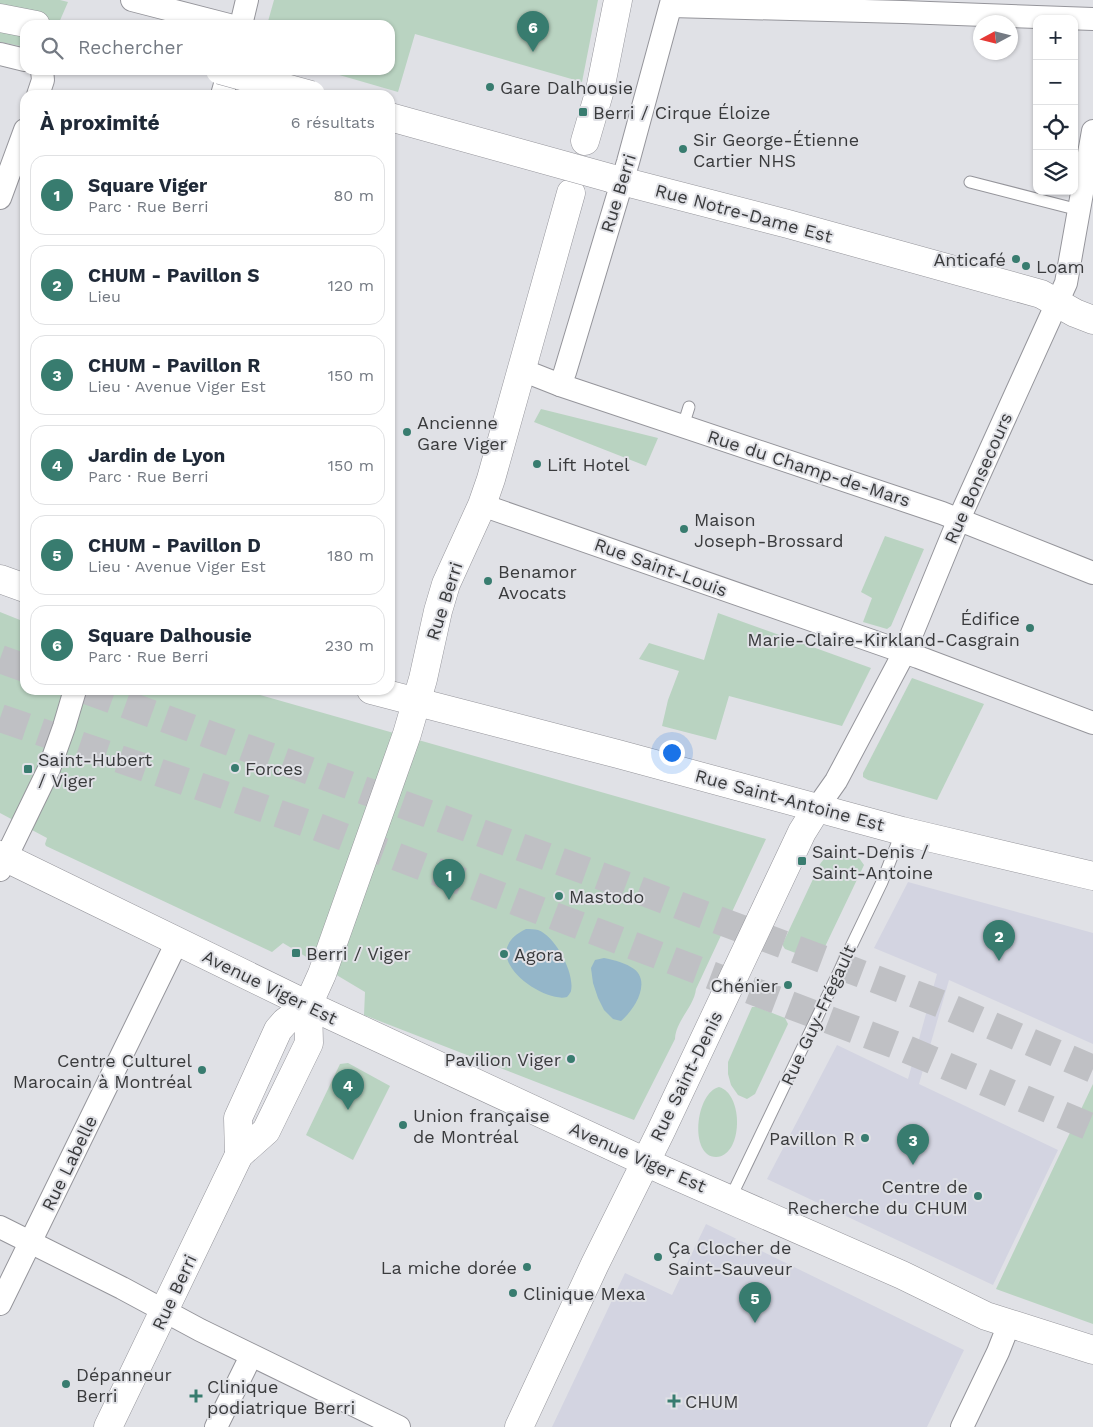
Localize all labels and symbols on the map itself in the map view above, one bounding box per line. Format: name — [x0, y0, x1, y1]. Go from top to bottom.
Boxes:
pin: 6 — [517, 11, 549, 52]
north arrow — [973, 15, 1018, 60]
place label: Gare Dalhousie — [500, 77, 633, 98]
marker: Gare Dalhousie — [484, 81, 496, 93]
place label: Berri / Cirque Éloize — [593, 102, 770, 123]
marker: Berri / Cirque Éloize — [577, 106, 589, 118]
place label: Sir George-Étienne Cartier NHS — [693, 129, 859, 171]
marker: Sir George-Étienne Cartier NHS — [677, 143, 689, 155]
street label: Rue Berri — [596, 151, 640, 235]
street label: Rue Notre-Dame Est — [653, 179, 835, 247]
place label: Anticafé — [933, 249, 1006, 270]
marker: Anticafé — [1010, 253, 1022, 265]
place label: Loam — [1036, 256, 1085, 277]
marker: Loam — [1020, 260, 1032, 272]
street label: Rue Bonsecours — [940, 409, 1016, 547]
place label: Ancienne Gare Viger — [417, 412, 507, 454]
street label: Rue du Champ-de-Mars — [705, 425, 913, 511]
marker: Ancienne Gare Viger — [401, 426, 413, 438]
place label: Lift Hotel — [547, 454, 630, 475]
marker: Lift Hotel — [531, 458, 543, 470]
place label: Maison Joseph-Brossard — [694, 509, 843, 551]
marker: Maison Joseph-Brossard — [678, 523, 690, 535]
street label: Rue Saint-Louis — [592, 533, 730, 601]
street label: Rue Berri — [421, 559, 467, 643]
place label: Benamor Avocats — [498, 561, 577, 603]
marker: Benamor Avocats — [482, 575, 494, 587]
place label: Édifice Marie-Claire-Kirkland-Casgrain — [747, 608, 1020, 650]
marker: Édifice Marie-Claire-Kirkland-Casgrain — [1024, 622, 1036, 634]
your location — [659, 740, 685, 766]
place label: Saint-Hubert / Viger — [38, 749, 153, 791]
place label: Forces — [245, 758, 303, 779]
marker: Forces — [229, 762, 241, 774]
marker: Saint-Hubert / Viger — [22, 763, 34, 775]
street label: Rue Saint-Antoine Est — [693, 765, 887, 836]
place label: Saint-Denis / Saint-Antoine — [812, 841, 933, 883]
marker: Saint-Denis / Saint-Antoine — [796, 855, 808, 867]
pin: 1 — [433, 859, 465, 900]
place label: Mastodo — [569, 886, 644, 907]
marker: Mastodo — [553, 890, 565, 902]
pin: 2 — [983, 920, 1015, 961]
street label: Rue Guy-Frégault — [776, 941, 860, 1089]
place label: Berri / Viger — [306, 943, 411, 964]
place label: Agora — [514, 944, 564, 965]
street label: Avenue Viger Est — [199, 945, 341, 1029]
marker: Berri / Viger — [290, 947, 302, 959]
marker: Agora — [498, 948, 510, 960]
place label: Chénier — [710, 975, 778, 996]
marker: Chénier — [782, 979, 794, 991]
street label: Rue Saint-Denis — [645, 1008, 727, 1144]
place label: Pavilion Viger — [444, 1049, 561, 1070]
place label: Centre Culturel Marocain à Montréal — [13, 1050, 192, 1092]
marker: Pavilion Viger — [565, 1053, 577, 1065]
marker: Centre Culturel Marocain à Montréal — [196, 1064, 208, 1076]
pin: 4 — [332, 1069, 364, 1110]
place label: Union française de Montréal — [413, 1105, 550, 1147]
street label: Rue Labelle — [37, 1112, 101, 1214]
street label: Avenue Viger Est — [566, 1117, 710, 1197]
marker: Union française de Montréal — [397, 1119, 409, 1131]
pin: 3 — [897, 1124, 929, 1165]
place label: Pavillon R — [769, 1128, 855, 1149]
marker: Pavillon R — [859, 1132, 871, 1144]
place label: Centre de Recherche du CHUM — [787, 1176, 968, 1218]
marker: Centre de Recherche du CHUM — [972, 1190, 984, 1202]
place label: Ça Clocher de Saint-Sauveur — [668, 1237, 792, 1279]
street label: Rue Berri — [147, 1251, 201, 1333]
marker: Ça Clocher de Saint-Sauveur — [652, 1251, 664, 1263]
place label: La miche dorée — [381, 1257, 517, 1278]
marker: La miche dorée — [521, 1261, 533, 1273]
pin: 5 — [739, 1282, 771, 1323]
place label: Clinique Mexa — [523, 1283, 645, 1304]
marker: Clinique Mexa — [507, 1287, 519, 1299]
place label: Dépanneur Berri — [76, 1364, 172, 1406]
place label: Clinique podiatrique Berri — [207, 1376, 355, 1418]
marker: Dépanneur Berri — [60, 1378, 72, 1390]
marker: Clinique podiatrique Berri — [189, 1389, 203, 1403]
place label: CHUM — [685, 1391, 739, 1412]
marker: CHUM — [667, 1394, 681, 1408]

